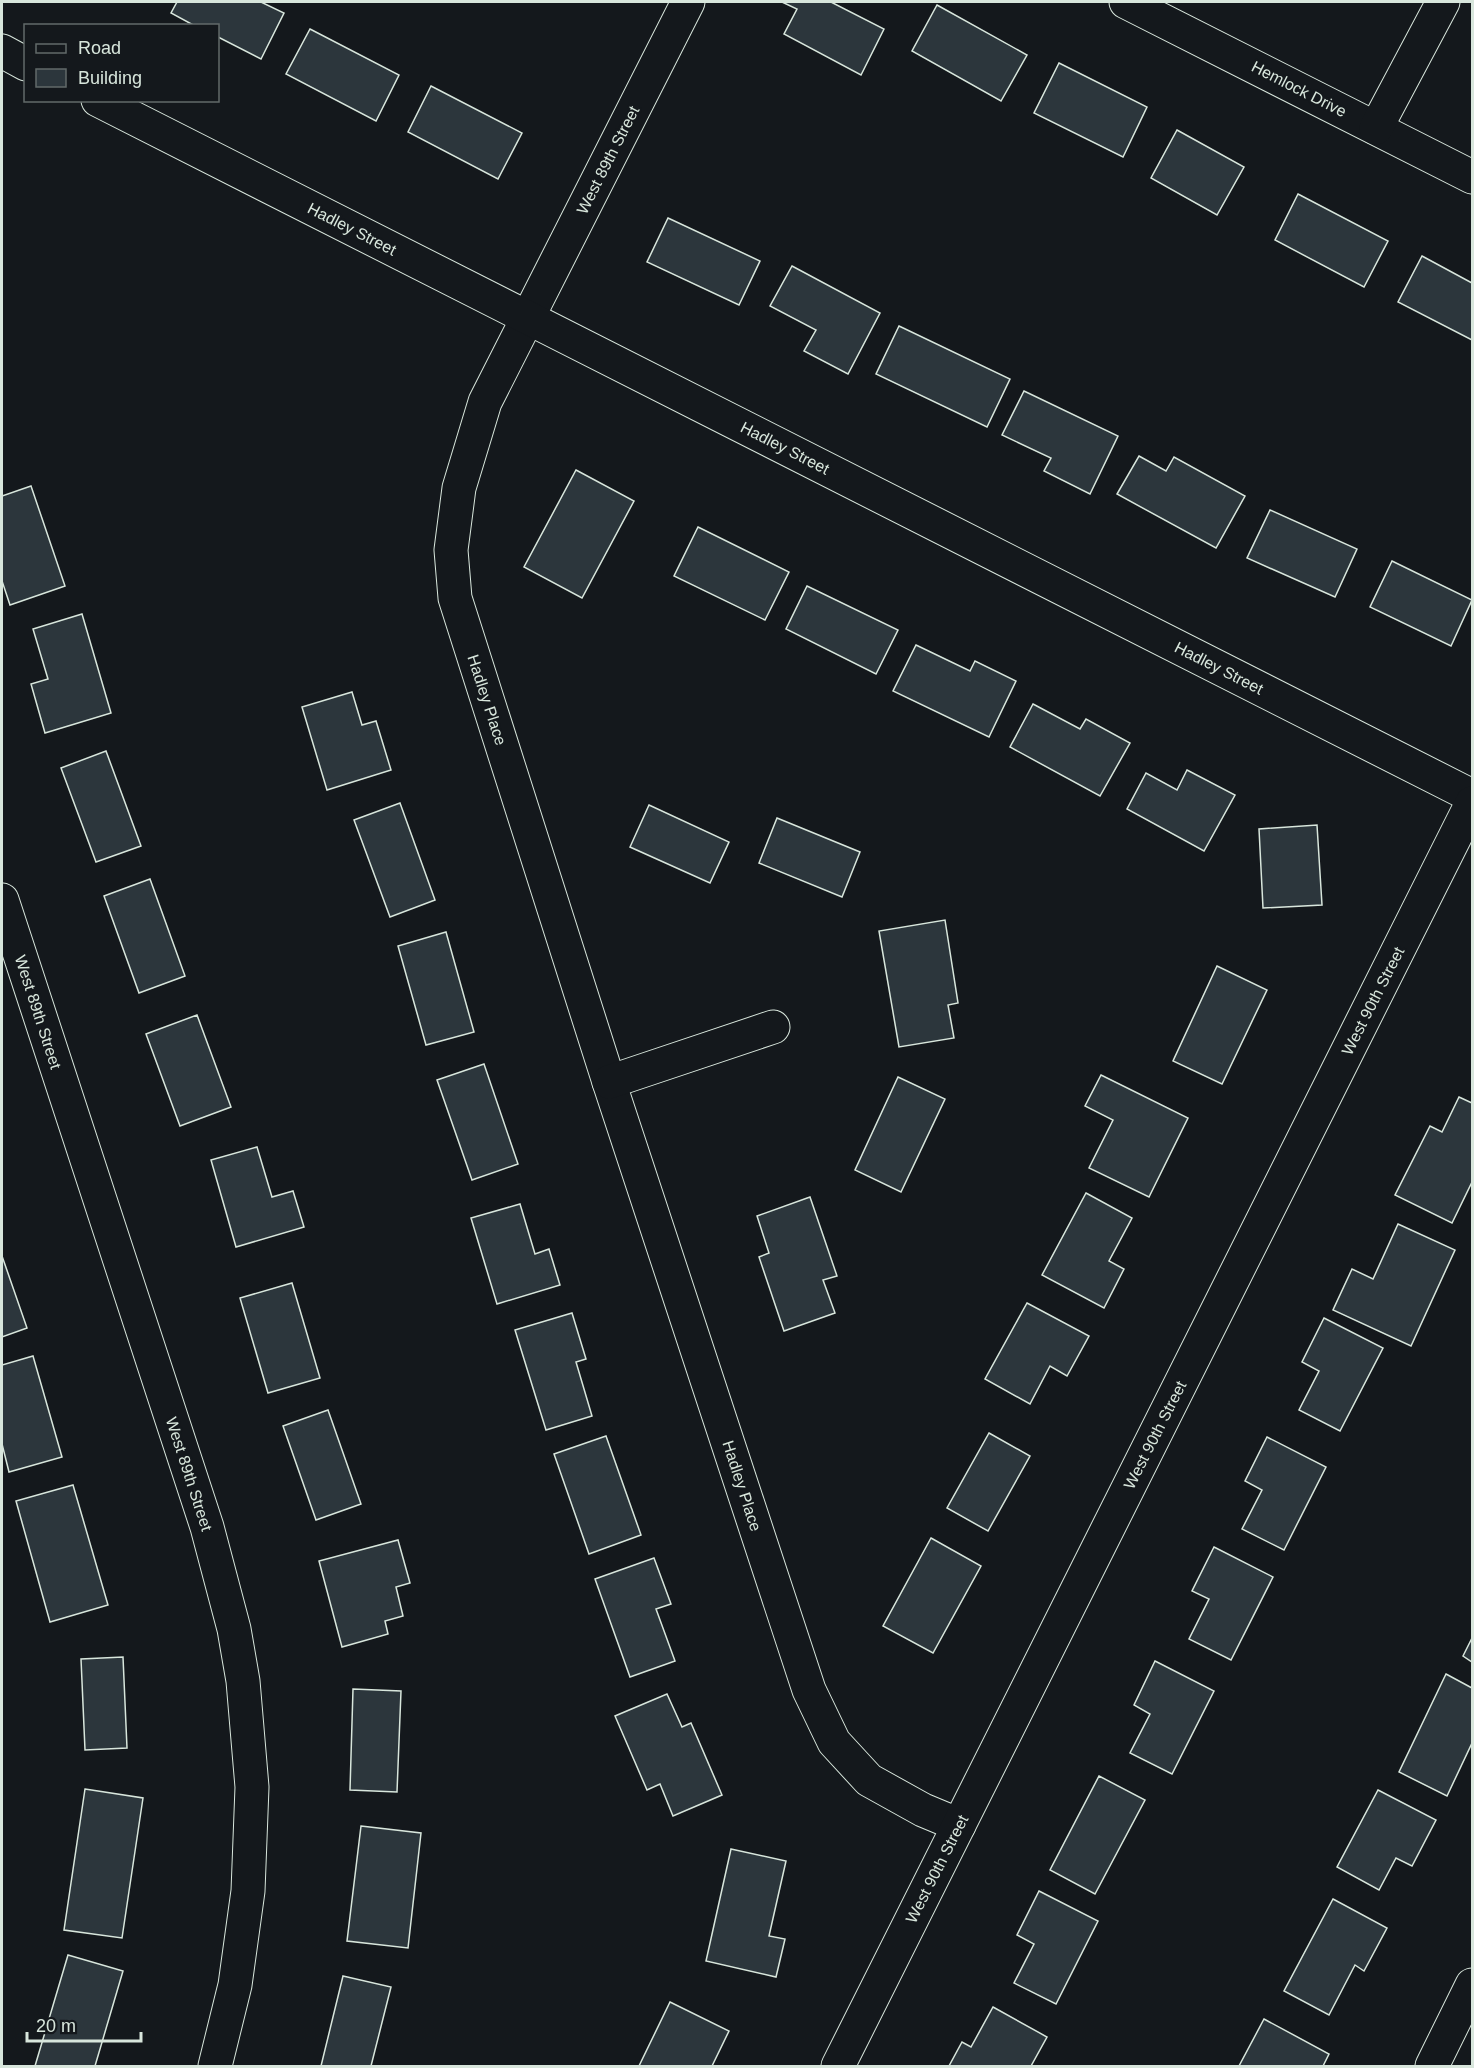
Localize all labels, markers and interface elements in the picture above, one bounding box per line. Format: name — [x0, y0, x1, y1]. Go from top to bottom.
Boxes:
legend — [24, 24, 219, 102]
text: Road — [78, 38, 121, 58]
street label: Hemlock Drive — [1249, 58, 1349, 120]
text: Building — [78, 68, 142, 88]
street label: West 89th Street — [573, 103, 643, 217]
street label: Hadley Street — [305, 199, 400, 259]
street label: Hadley Street — [738, 418, 833, 478]
street label: Hadley Street — [1172, 638, 1267, 698]
street label: Hadley Place — [464, 653, 510, 748]
street label: West 90th Street — [1338, 944, 1408, 1058]
street label: West 89th Street — [12, 953, 65, 1072]
street label: West 90th Street — [1120, 1378, 1190, 1492]
street label: West 89th Street — [163, 1415, 216, 1534]
street label: Hadley Place — [719, 1439, 765, 1534]
street label: West 90th Street — [902, 1812, 972, 1926]
scale bar — [27, 2005, 141, 2043]
text: 20 m — [36, 2016, 76, 2036]

